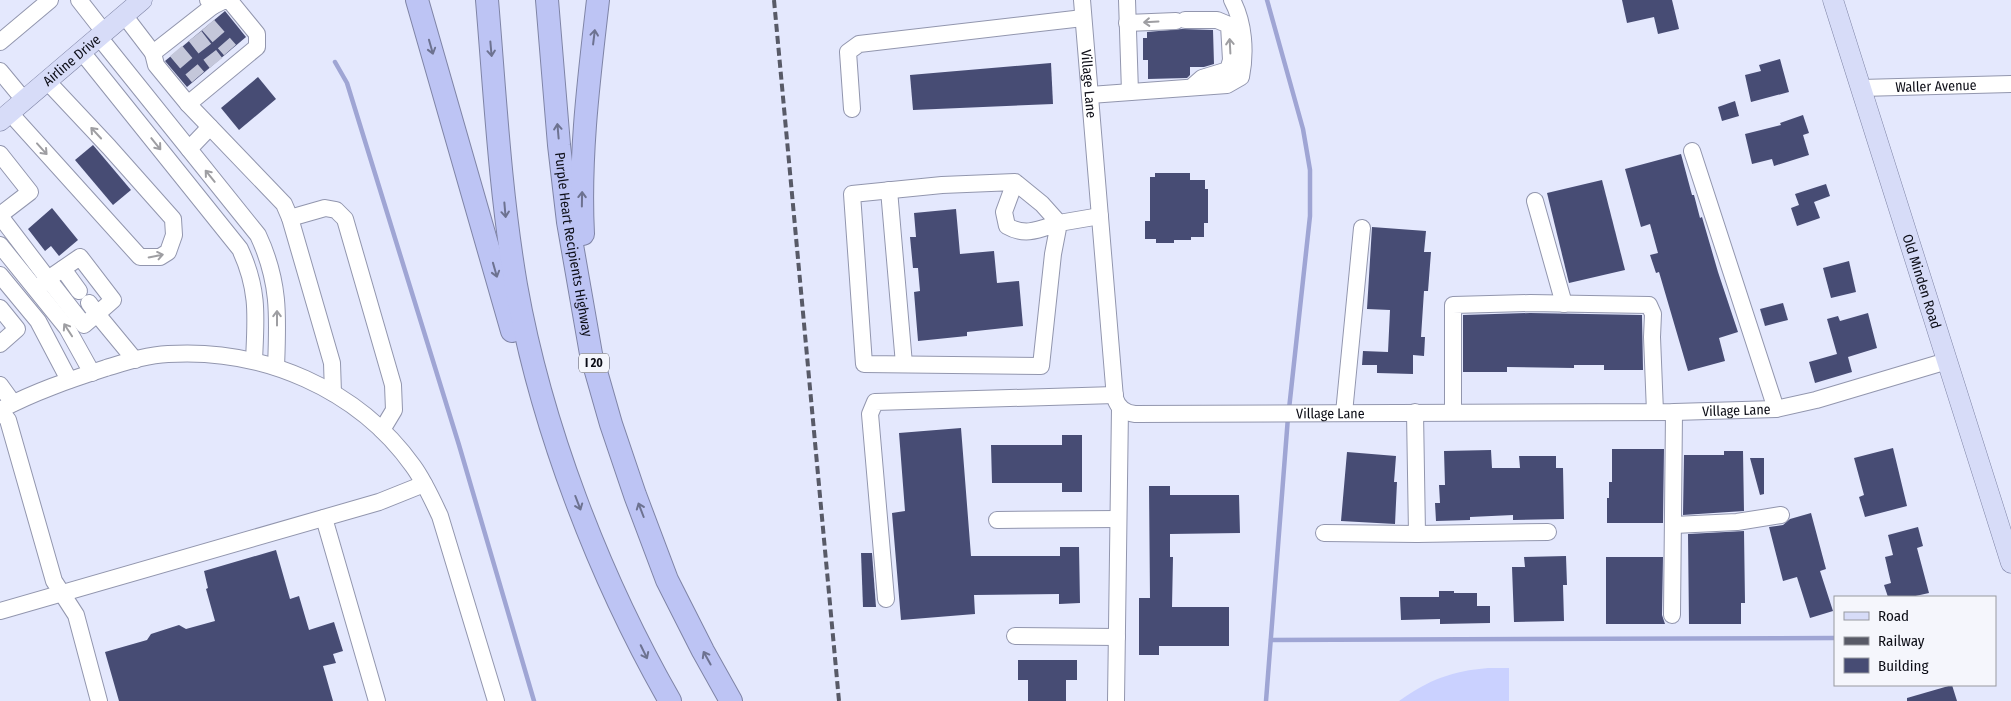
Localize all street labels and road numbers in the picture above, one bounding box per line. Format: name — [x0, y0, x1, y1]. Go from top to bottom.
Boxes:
street label: Airline Drive — [40, 31, 104, 90]
street label: Village Lane — [1077, 49, 1100, 119]
street label: Waller Avenue — [1895, 77, 1977, 96]
street label: Purple Heart Recipients Highway — [551, 151, 596, 339]
street label: Old Minden Road — [1899, 232, 1944, 331]
road number: I 20 — [579, 353, 609, 372]
street label: Village Lane — [1702, 401, 1771, 420]
street label: Village Lane — [1296, 405, 1365, 422]

